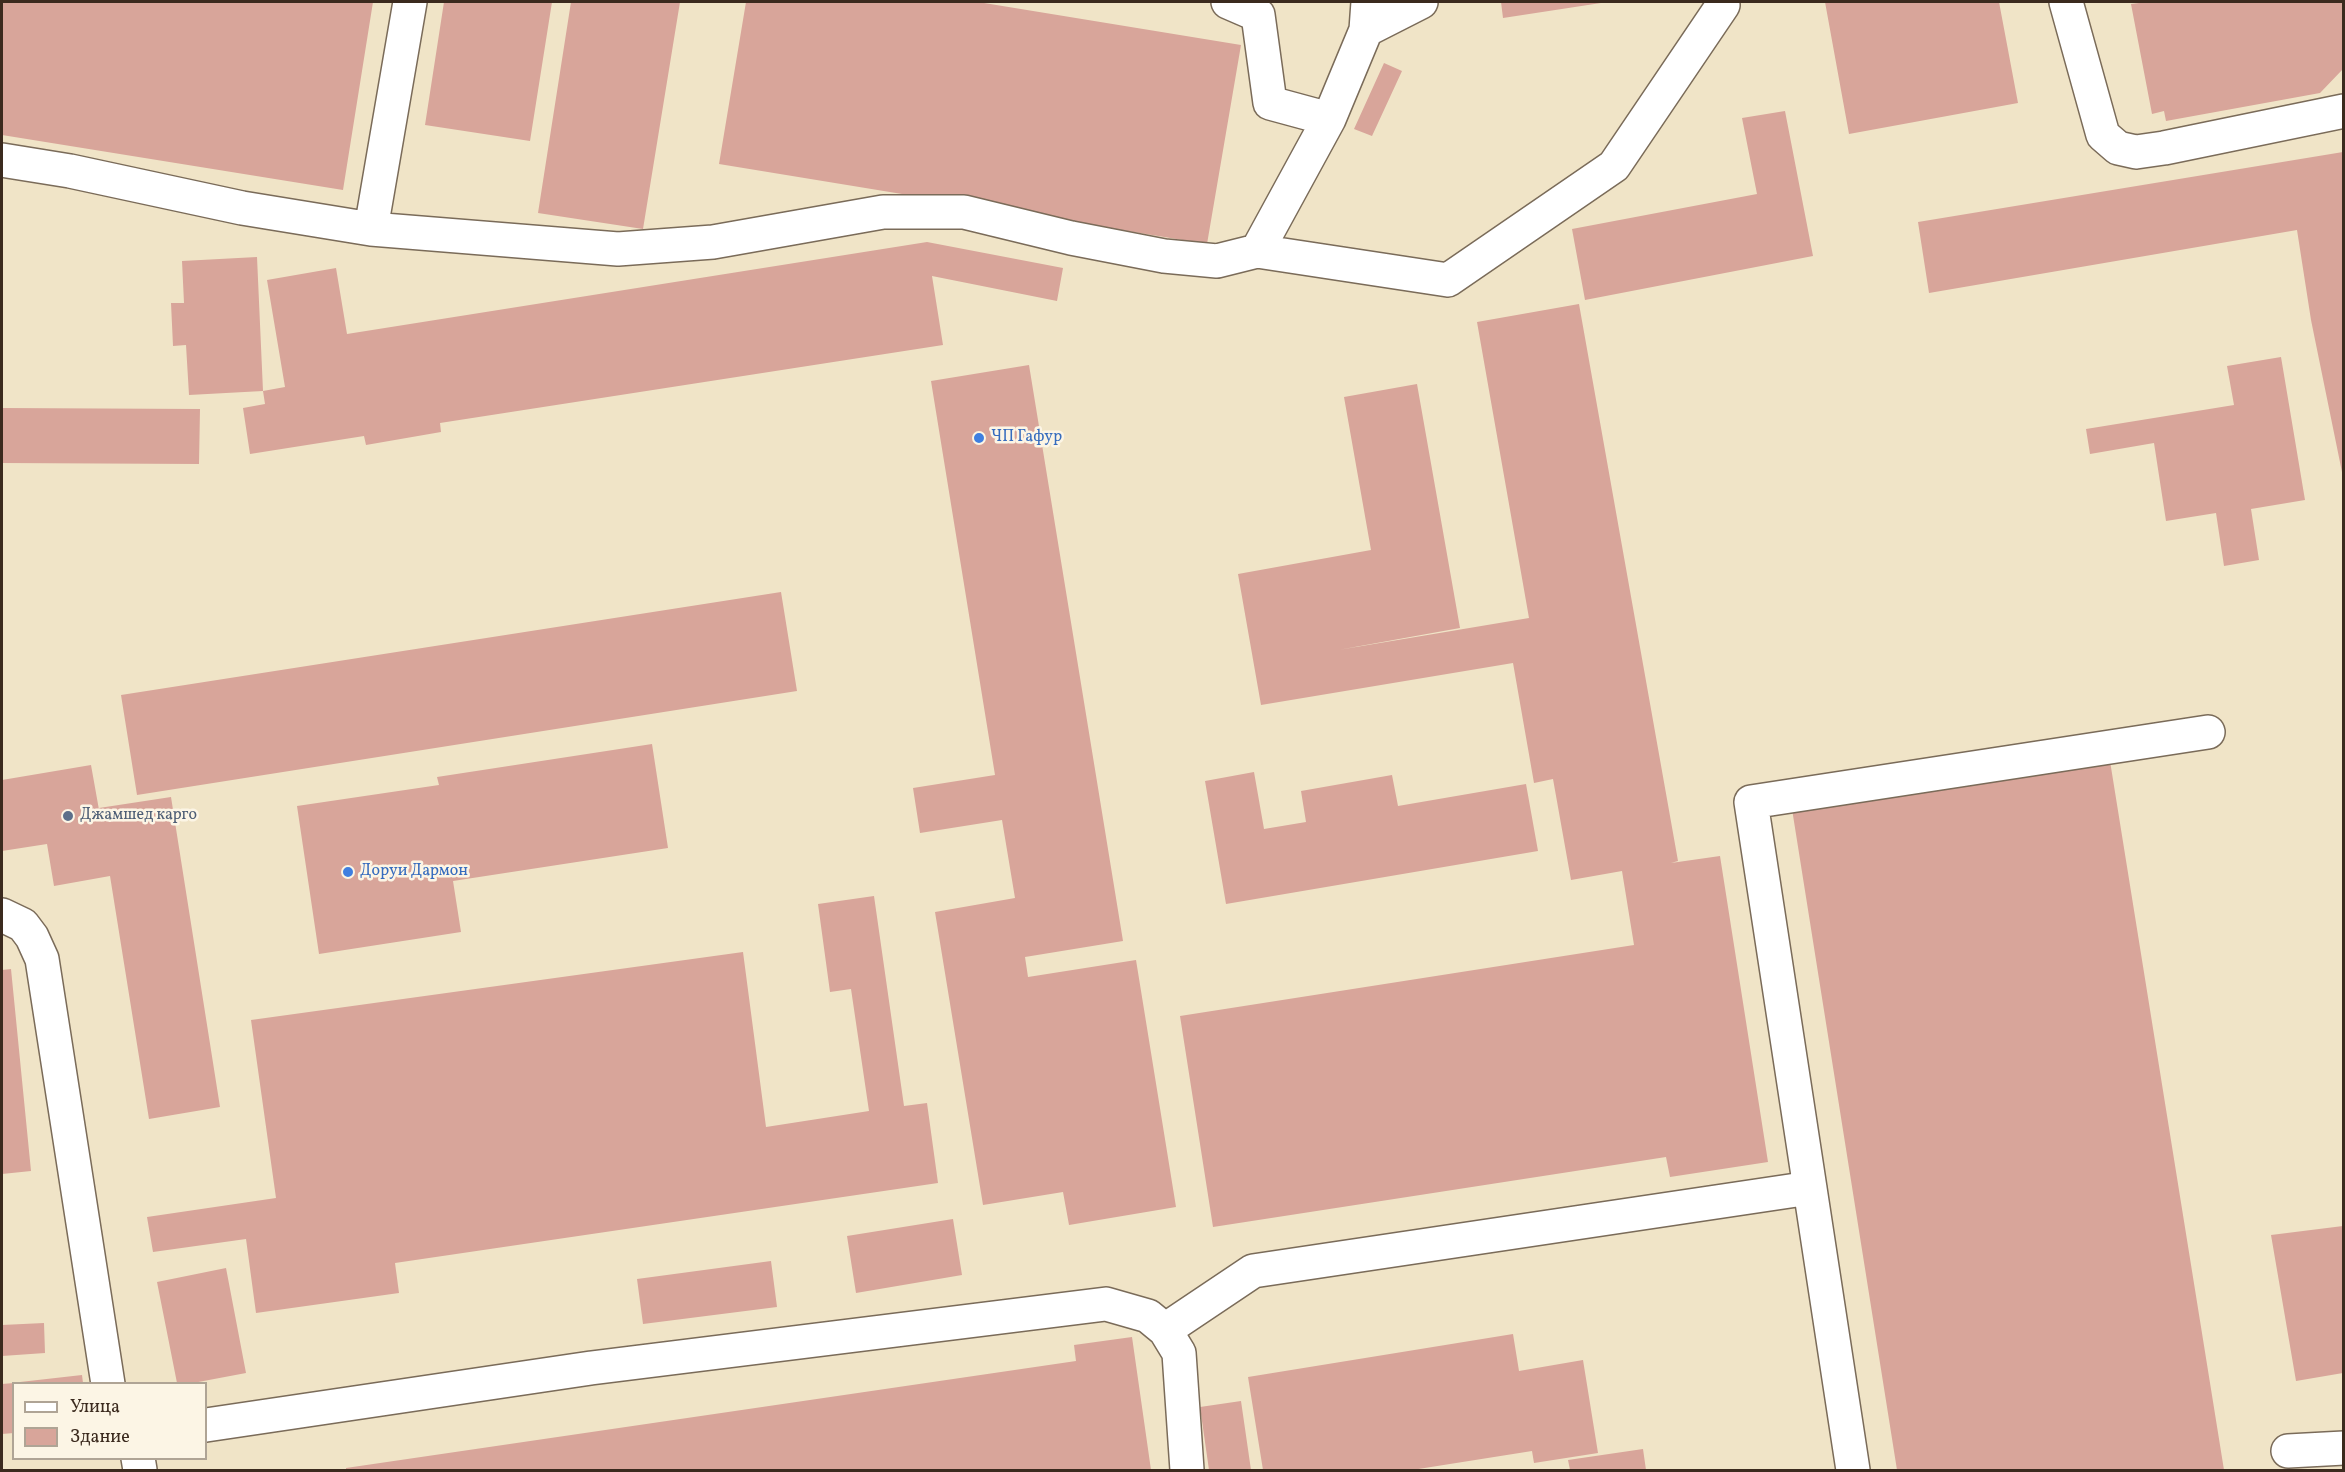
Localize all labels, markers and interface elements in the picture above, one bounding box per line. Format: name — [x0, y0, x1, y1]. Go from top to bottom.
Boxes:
place label: ЧП Гафур — [991, 428, 1062, 448]
marker: ЧП Гафур — [972, 431, 986, 445]
place label: Джамшед карго — [80, 806, 197, 826]
marker: Джамшед карго — [61, 809, 75, 823]
place label: Доруи Дармон — [360, 862, 468, 882]
marker: Доруи Дармон — [341, 865, 355, 879]
legend — [12, 1382, 207, 1460]
text: Улица — [70, 1395, 120, 1420]
text: Здание — [70, 1425, 130, 1450]

